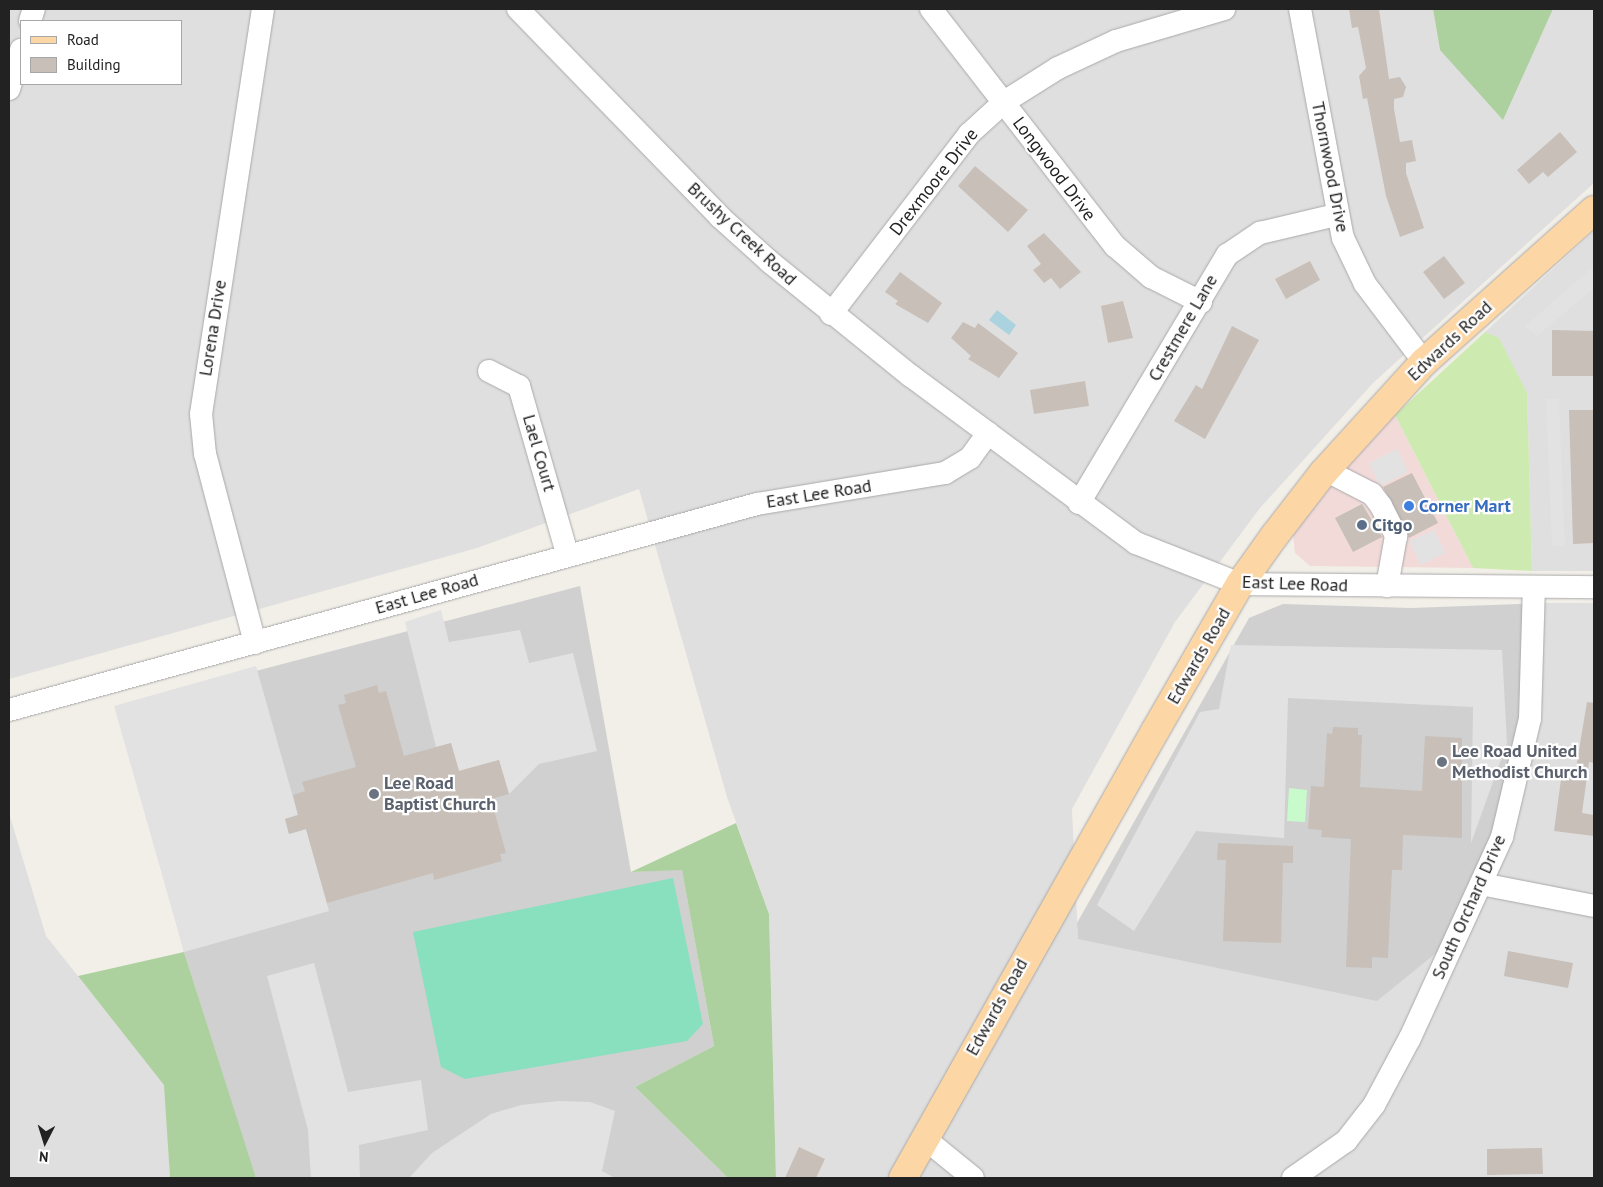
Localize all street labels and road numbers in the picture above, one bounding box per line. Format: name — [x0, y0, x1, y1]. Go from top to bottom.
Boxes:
street label: Thornwood Drive — [1307, 100, 1353, 234]
street label: Longwood Drive — [1008, 113, 1100, 225]
street label: Drexmoore Drive — [885, 124, 983, 240]
street label: Brushy Creek Road — [682, 177, 802, 291]
street label: Crestmere Lane — [1144, 271, 1222, 385]
street label: Lorena Drive — [195, 278, 231, 378]
street label: Edwards Road — [1403, 296, 1497, 386]
street label: Lael Court — [518, 412, 560, 494]
street label: East Lee Road — [765, 475, 873, 513]
street label: East Lee Road — [373, 569, 481, 619]
street label: East Lee Road — [1242, 571, 1348, 597]
street label: Edwards Road — [1163, 604, 1235, 708]
street label: South Orchard Drive — [1427, 831, 1511, 983]
street label: Edwards Road — [961, 955, 1033, 1059]

